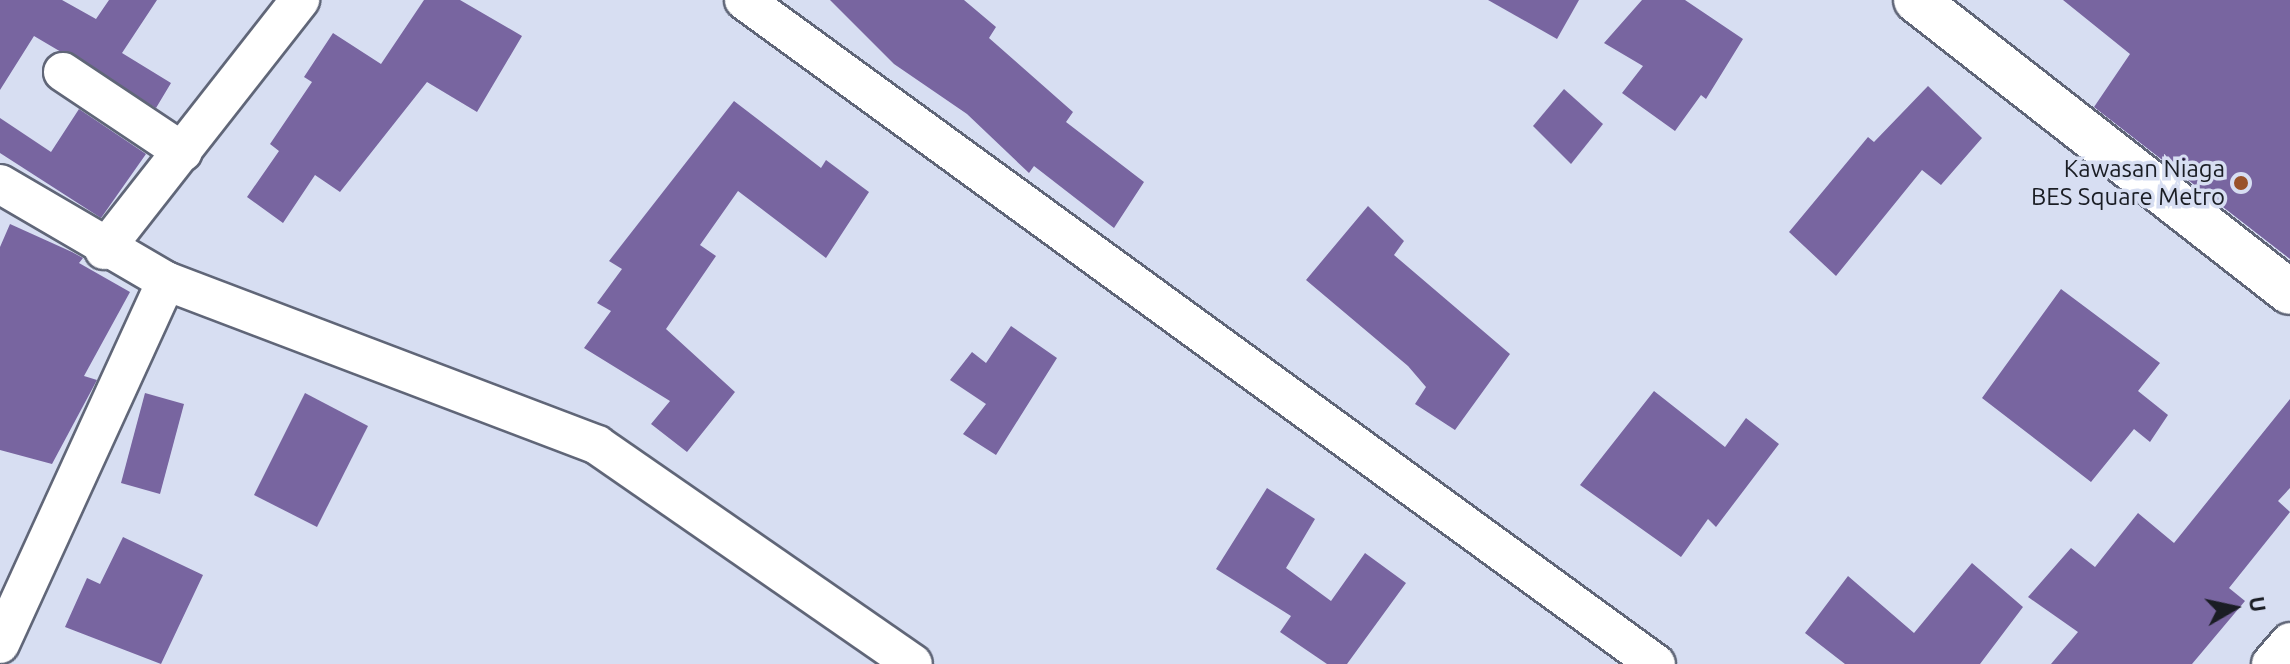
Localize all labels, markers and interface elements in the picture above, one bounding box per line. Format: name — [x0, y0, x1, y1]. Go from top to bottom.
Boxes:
place label: Kawasan Niaga BES Square Metro — [2031, 155, 2225, 211]
marker: Kawasan Niaga BES Square Metro — [2232, 174, 2250, 192]
north arrow — [2194, 568, 2274, 648]
text: U — [2245, 595, 2272, 614]

